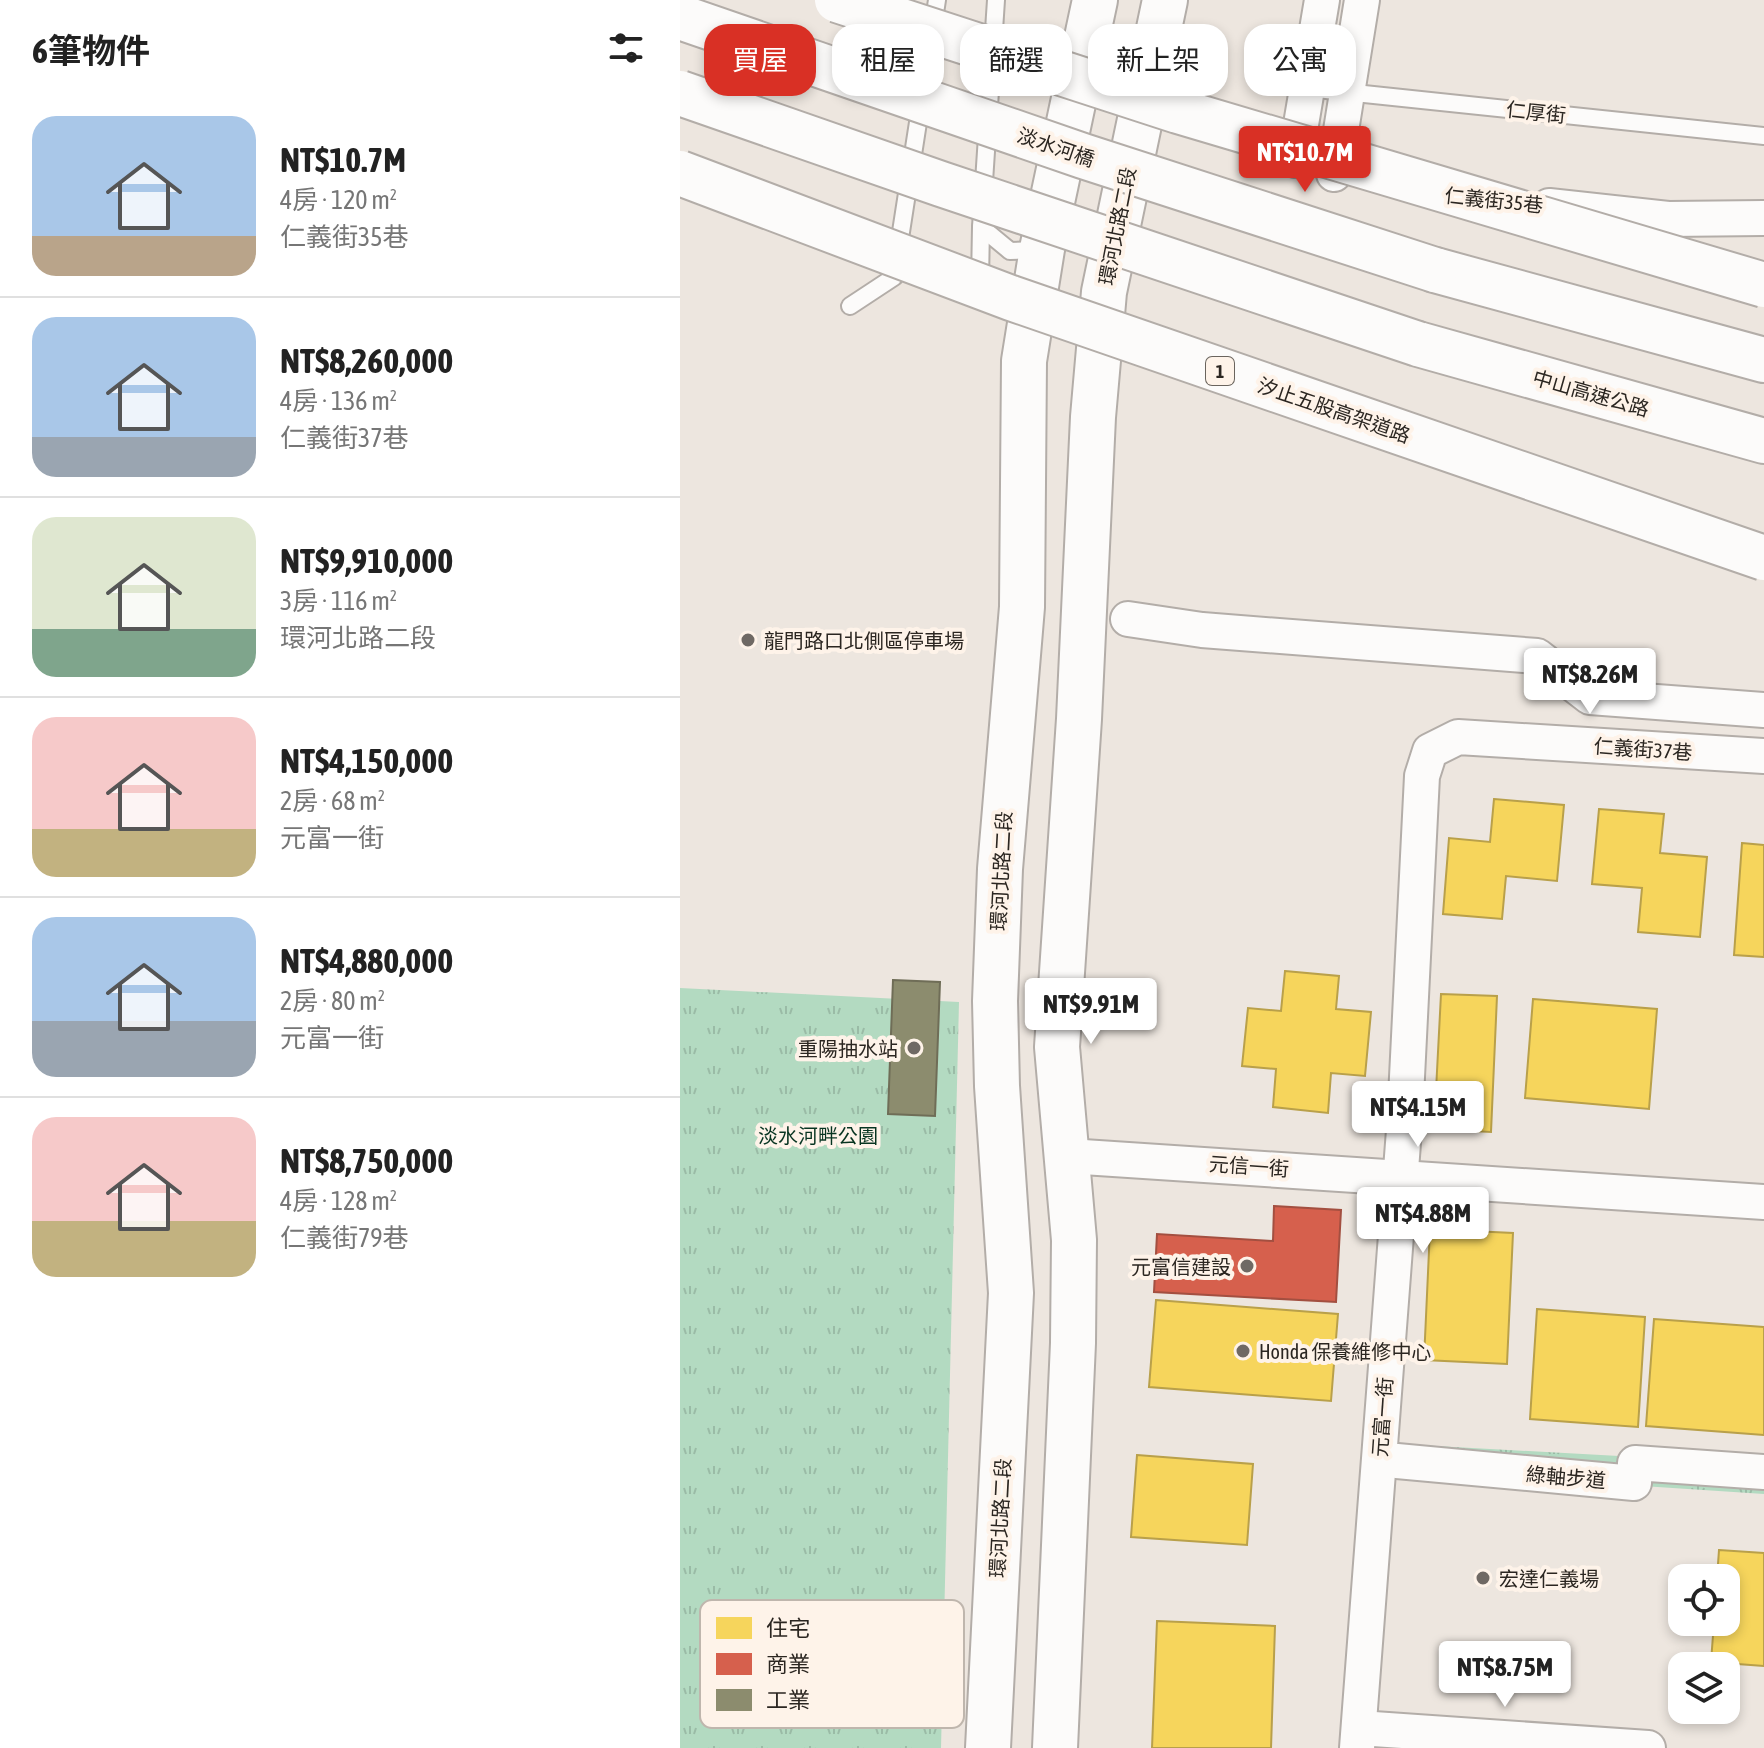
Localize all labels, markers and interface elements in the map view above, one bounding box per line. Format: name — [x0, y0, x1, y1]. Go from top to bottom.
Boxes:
chip: 買屋 — [704, 24, 816, 96]
chip: 租屋 — [832, 24, 944, 96]
chip: 篩選 — [960, 24, 1072, 96]
chip: 新上架 — [1088, 24, 1228, 96]
chip: 公寓 — [1244, 24, 1356, 96]
icon: filters — [604, 26, 648, 70]
text: 6筆物件 — [32, 31, 150, 70]
street label: 仁厚街 — [1505, 97, 1567, 127]
street label: 淡水河橋 — [1014, 123, 1098, 171]
pin: NT$10.7M — [1222, 126, 1388, 194]
text: NT$10.7M — [1257, 137, 1353, 167]
text: NT$10.7M — [280, 140, 406, 179]
icon: home — [96, 148, 192, 244]
street label: 環河北路二段 — [1094, 165, 1140, 287]
street label: 仁義街35巷 — [1444, 183, 1544, 217]
text: 4房 · 120 m² — [280, 185, 397, 215]
text: 仁義街35巷 — [280, 222, 408, 252]
text: NT$8,260,000 — [280, 341, 453, 380]
icon: home — [96, 349, 192, 445]
road number: 1 — [1206, 357, 1234, 385]
street label: 中山高速公路 — [1530, 365, 1652, 421]
street label: 汐止五股高架道路 — [1255, 373, 1413, 447]
text: 4房 · 136 m² — [280, 386, 397, 416]
text: 仁義街37巷 — [280, 423, 408, 453]
text: NT$9,910,000 — [280, 541, 453, 580]
icon: home — [96, 549, 192, 645]
text: 3房 · 116 m² — [280, 586, 397, 616]
text: 環河北路二段 — [280, 623, 436, 653]
place label: 龍門路口北側區停車場 — [764, 629, 964, 652]
marker: 龍門路口北側區停車場 — [739, 631, 757, 649]
pin: NT$8.26M — [1507, 648, 1673, 716]
text: NT$8.26M — [1542, 659, 1638, 689]
street label: 仁義街37巷 — [1593, 734, 1693, 764]
text: NT$4,150,000 — [280, 741, 453, 780]
icon: home — [96, 749, 192, 845]
text: 2房 · 68 m² — [280, 786, 385, 816]
street label: 環河北路二段 — [986, 810, 1016, 932]
text: 元富一街 — [280, 823, 384, 853]
text: NT$4,880,000 — [280, 941, 453, 980]
icon: home — [96, 949, 192, 1045]
pin: NT$9.91M — [1008, 978, 1174, 1046]
text: 2房 · 80 m² — [280, 986, 385, 1016]
text: NT$9.91M — [1043, 989, 1139, 1019]
text: 元富一街 — [280, 1023, 384, 1053]
place label: 重陽抽水站 — [798, 1037, 898, 1060]
marker: 重陽抽水站 — [905, 1039, 923, 1057]
pin: NT$4.15M — [1335, 1081, 1501, 1149]
text: NT$4.15M — [1370, 1092, 1466, 1122]
park label: 淡水河畔公園 — [758, 1124, 878, 1147]
text: NT$8,750,000 — [280, 1141, 453, 1180]
icon: home — [96, 1149, 192, 1245]
street label: 元信一街 — [1208, 1152, 1290, 1180]
text: 4房 · 128 m² — [280, 1186, 397, 1216]
pin: NT$4.88M — [1340, 1187, 1506, 1255]
text: NT$4.88M — [1375, 1198, 1471, 1228]
text: 仁義街79巷 — [280, 1223, 408, 1253]
place label: 元富信建設 — [1131, 1255, 1231, 1278]
marker: 元富信建設 — [1238, 1257, 1256, 1275]
place label: Honda 保養維修中心 — [1259, 1340, 1431, 1363]
marker: Honda 保養維修中心 — [1234, 1342, 1252, 1360]
street label: 元富一街 — [1368, 1376, 1396, 1458]
street label: 環河北路二段 — [985, 1457, 1015, 1579]
street label: 綠軸步道 — [1525, 1462, 1607, 1492]
map controls — [1668, 1564, 1740, 1724]
button: locate — [1668, 1564, 1740, 1636]
place label: 宏達仁義場 — [1499, 1567, 1599, 1590]
marker: 宏達仁義場 — [1474, 1569, 1492, 1587]
legend — [700, 1600, 964, 1728]
text: 住宅 — [766, 1615, 810, 1641]
pin: NT$8.75M — [1422, 1641, 1588, 1709]
text: 商業 — [766, 1651, 810, 1677]
text: NT$8.75M — [1457, 1652, 1553, 1682]
button: layers — [1668, 1652, 1740, 1724]
text: 工業 — [766, 1687, 810, 1713]

